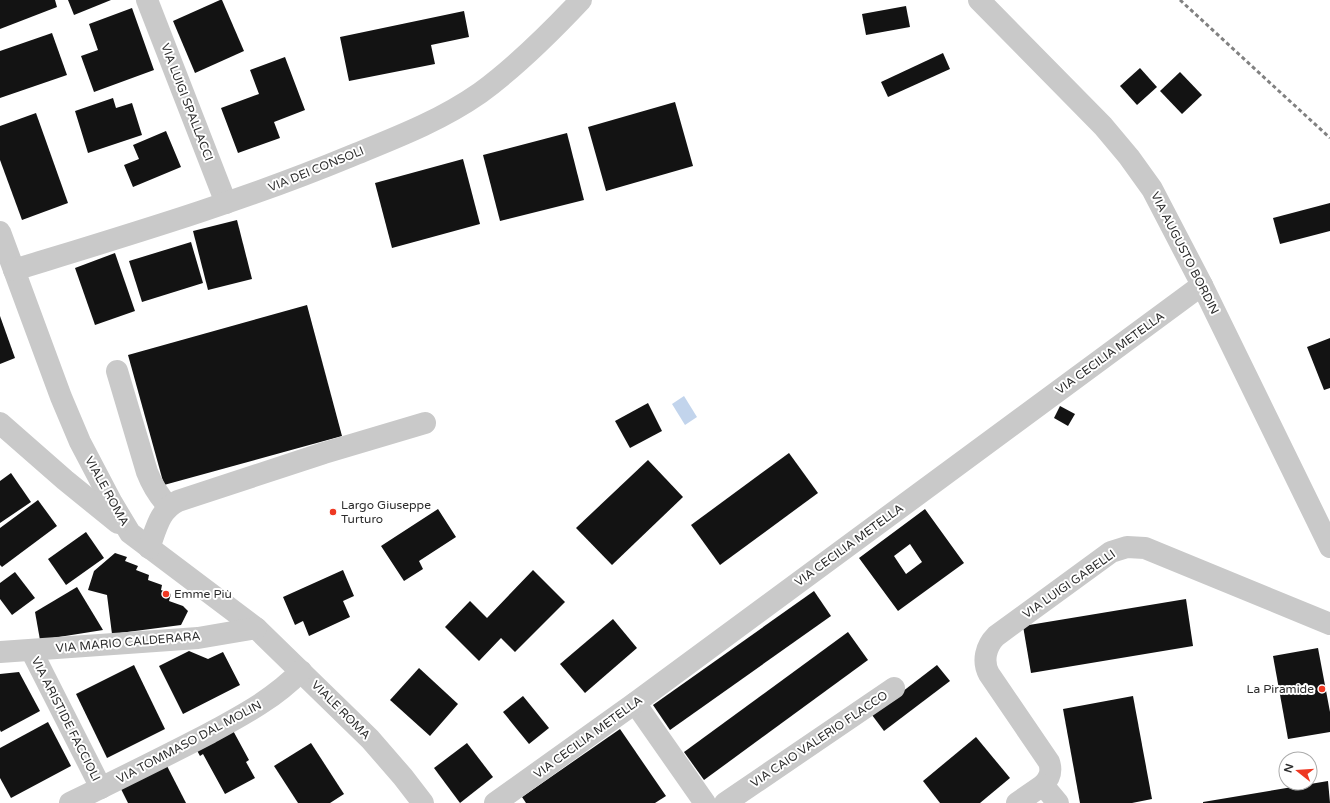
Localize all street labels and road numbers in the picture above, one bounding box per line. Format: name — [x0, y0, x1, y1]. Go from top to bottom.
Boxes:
street label: VIA LUIGI SPALLACCI — [158, 41, 216, 163]
street label: VIA DEI CONSOLI — [266, 143, 366, 195]
street label: VIA AUGUSTO BORDIN — [1148, 190, 1222, 316]
street label: VIA CECILIA METELLA — [1053, 309, 1167, 397]
street label: VIALE ROMA — [82, 454, 132, 528]
street label: VIA CECILIA METELLA — [792, 501, 906, 589]
street label: VIA LUIGI GABELLI — [1020, 547, 1118, 621]
street label: VIA MARIO CALDERARA — [55, 629, 201, 655]
street label: VIA ARISTIDE FACCIOLI — [29, 655, 103, 783]
street label: VIALE ROMA — [309, 678, 373, 742]
street label: VIA CAIO VALERIO FLACCO — [748, 688, 890, 790]
street label: VIA CECILIA METELLA — [531, 693, 645, 781]
street label: VIA TOMMASO DAL MOLIN — [114, 698, 264, 786]

